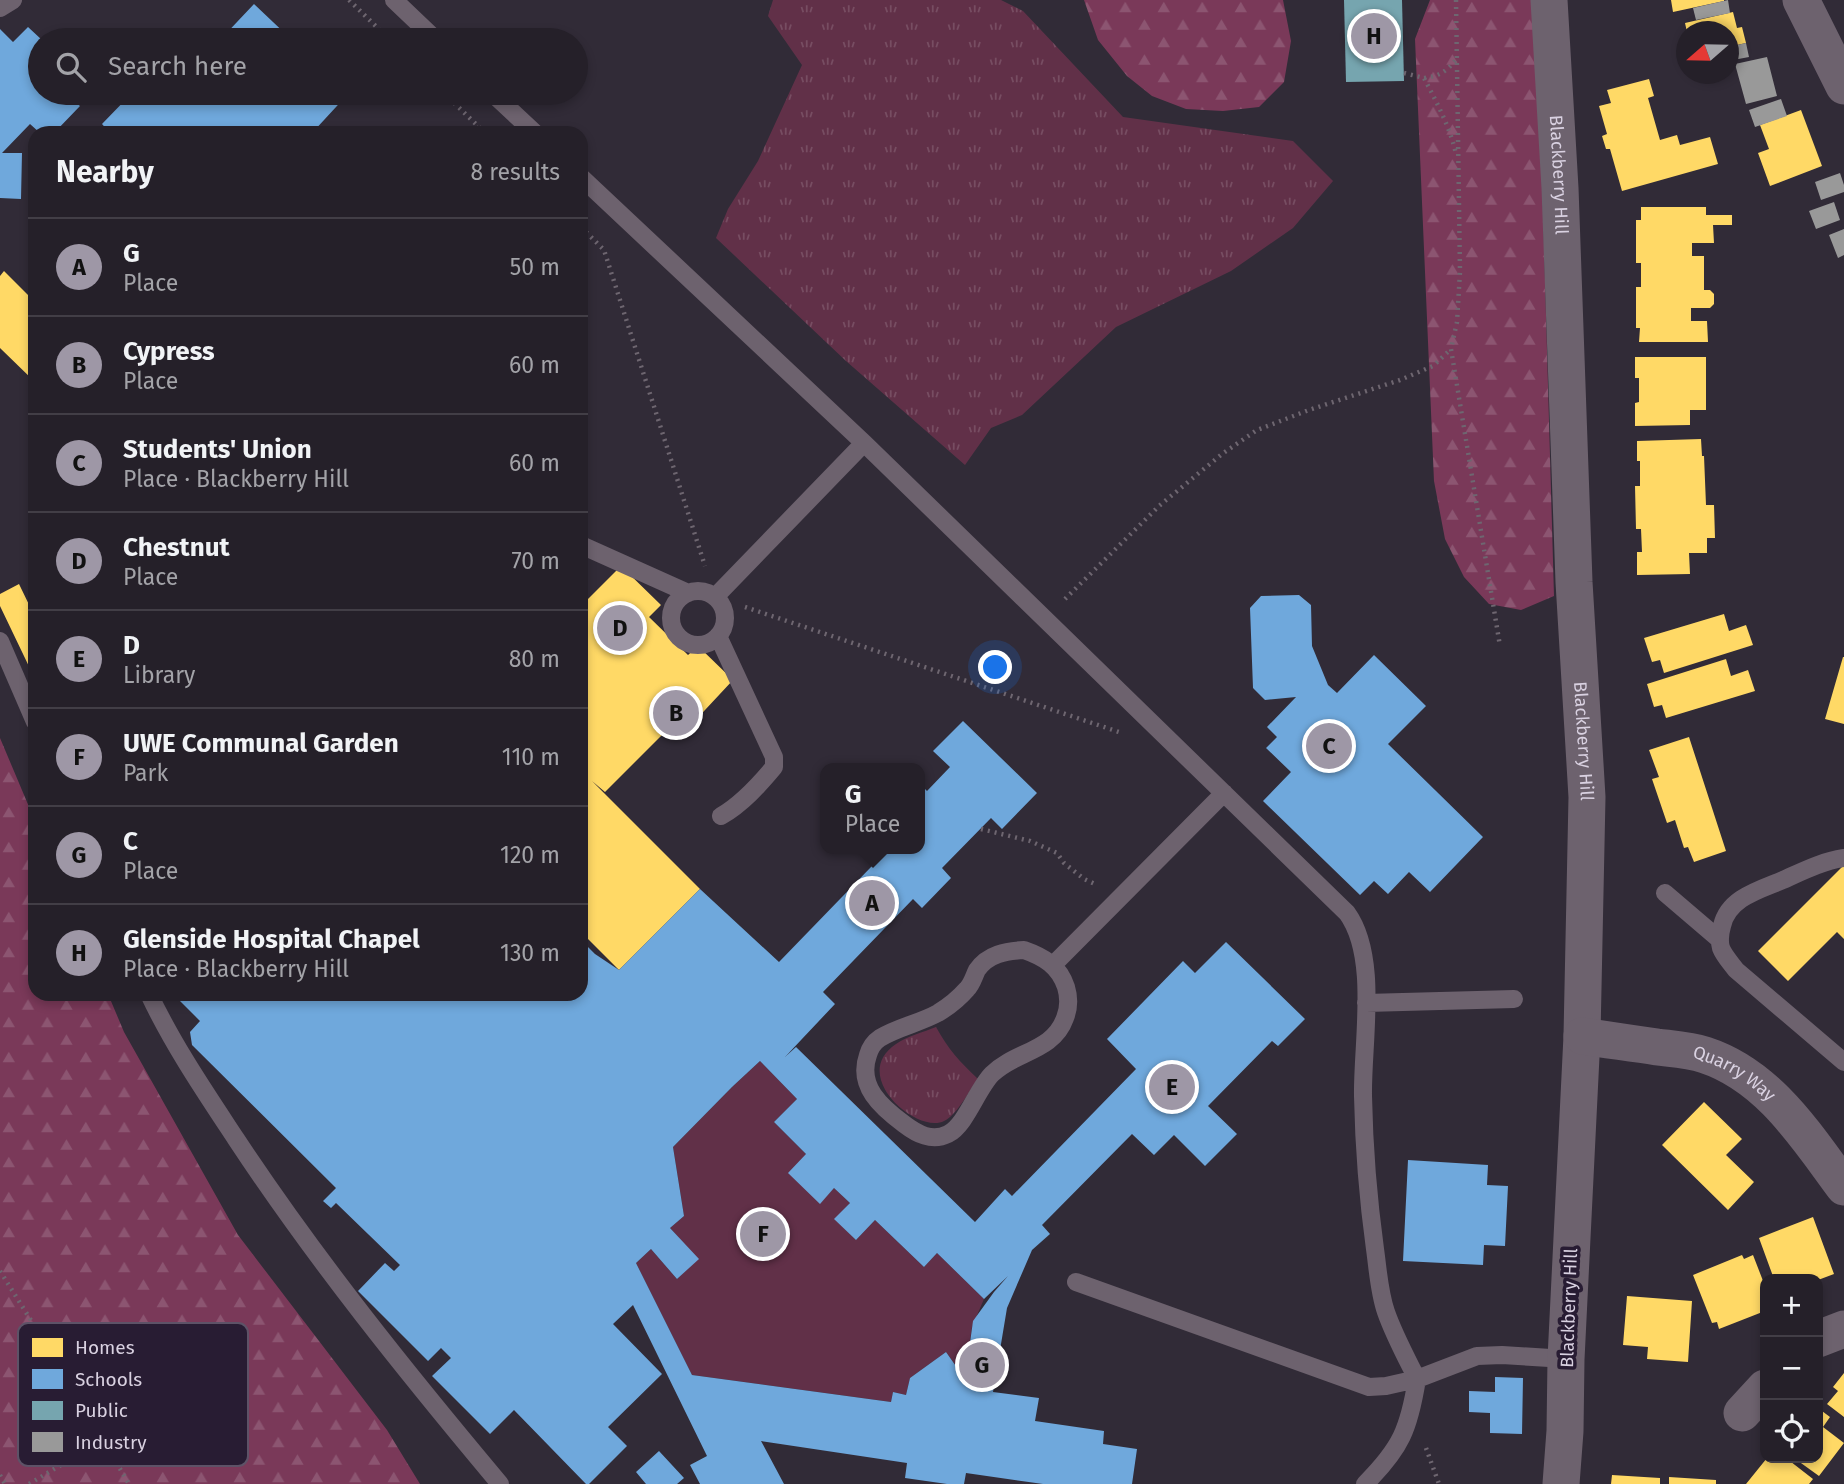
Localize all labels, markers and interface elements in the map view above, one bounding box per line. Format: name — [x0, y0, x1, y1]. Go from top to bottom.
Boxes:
pin: H — [1351, 10, 1397, 62]
north arrow — [1676, 21, 1739, 84]
search box — [28, 28, 588, 105]
icon: search — [52, 48, 90, 86]
text: Search here — [108, 51, 247, 82]
street label: Blackberry Hill — [1545, 114, 1573, 235]
text: Nearby — [56, 154, 154, 190]
text: 8 results — [471, 158, 560, 186]
text: G — [123, 238, 140, 269]
text: A — [72, 253, 86, 281]
text: 50 m — [510, 253, 560, 281]
text: Place — [123, 269, 178, 297]
text: Cypress — [123, 336, 215, 367]
text: B — [72, 351, 86, 379]
text: 60 m — [509, 351, 560, 379]
text: Place — [123, 367, 178, 395]
text: Students' Union — [123, 434, 312, 465]
text: C — [72, 449, 86, 477]
text: 60 m — [509, 449, 560, 477]
text: Place · Blackberry Hill — [123, 465, 349, 493]
text: Chestnut — [123, 532, 230, 563]
text: D — [72, 547, 86, 575]
text: 70 m — [511, 547, 560, 575]
text: Place — [123, 563, 178, 591]
pin: D — [597, 602, 643, 654]
text: D — [123, 630, 140, 661]
text: E — [73, 645, 85, 673]
text: 80 m — [509, 645, 560, 673]
your location — [978, 650, 1012, 684]
text: Library — [123, 661, 195, 689]
street label: Blackberry Hill — [1569, 681, 1598, 801]
pin: B — [653, 687, 699, 739]
pin: C — [1306, 720, 1352, 772]
text: UWE Communal Garden — [123, 728, 399, 759]
text: F — [73, 743, 85, 771]
text: 110 m — [502, 743, 560, 771]
text: Park — [123, 759, 168, 787]
popup — [820, 763, 925, 854]
text: G — [845, 779, 862, 810]
text: Place — [845, 810, 900, 838]
text: C — [123, 826, 138, 857]
text: G — [72, 841, 86, 869]
text: 120 m — [500, 841, 560, 869]
text: Place — [123, 857, 178, 885]
pin: A — [849, 877, 895, 929]
text: Glenside Hospital Chapel — [123, 924, 420, 955]
text: H — [71, 939, 87, 967]
text: 130 m — [500, 939, 560, 967]
text: Place · Blackberry Hill — [123, 955, 349, 983]
street label: Quarry Way — [1691, 1041, 1780, 1106]
pin: E — [1149, 1061, 1195, 1113]
pin: F — [740, 1208, 786, 1260]
street label: Blackberry Hill — [1556, 1248, 1582, 1368]
map controls — [1760, 1274, 1823, 1463]
button: + — [1760, 1274, 1823, 1337]
legend — [18, 1323, 248, 1466]
text: Homes — [75, 1336, 135, 1359]
button: − — [1760, 1337, 1823, 1400]
pin: G — [959, 1339, 1005, 1391]
text: Schools — [75, 1368, 142, 1391]
text: Public — [75, 1399, 128, 1422]
button: locate — [1760, 1400, 1823, 1463]
text: Industry — [75, 1431, 147, 1454]

